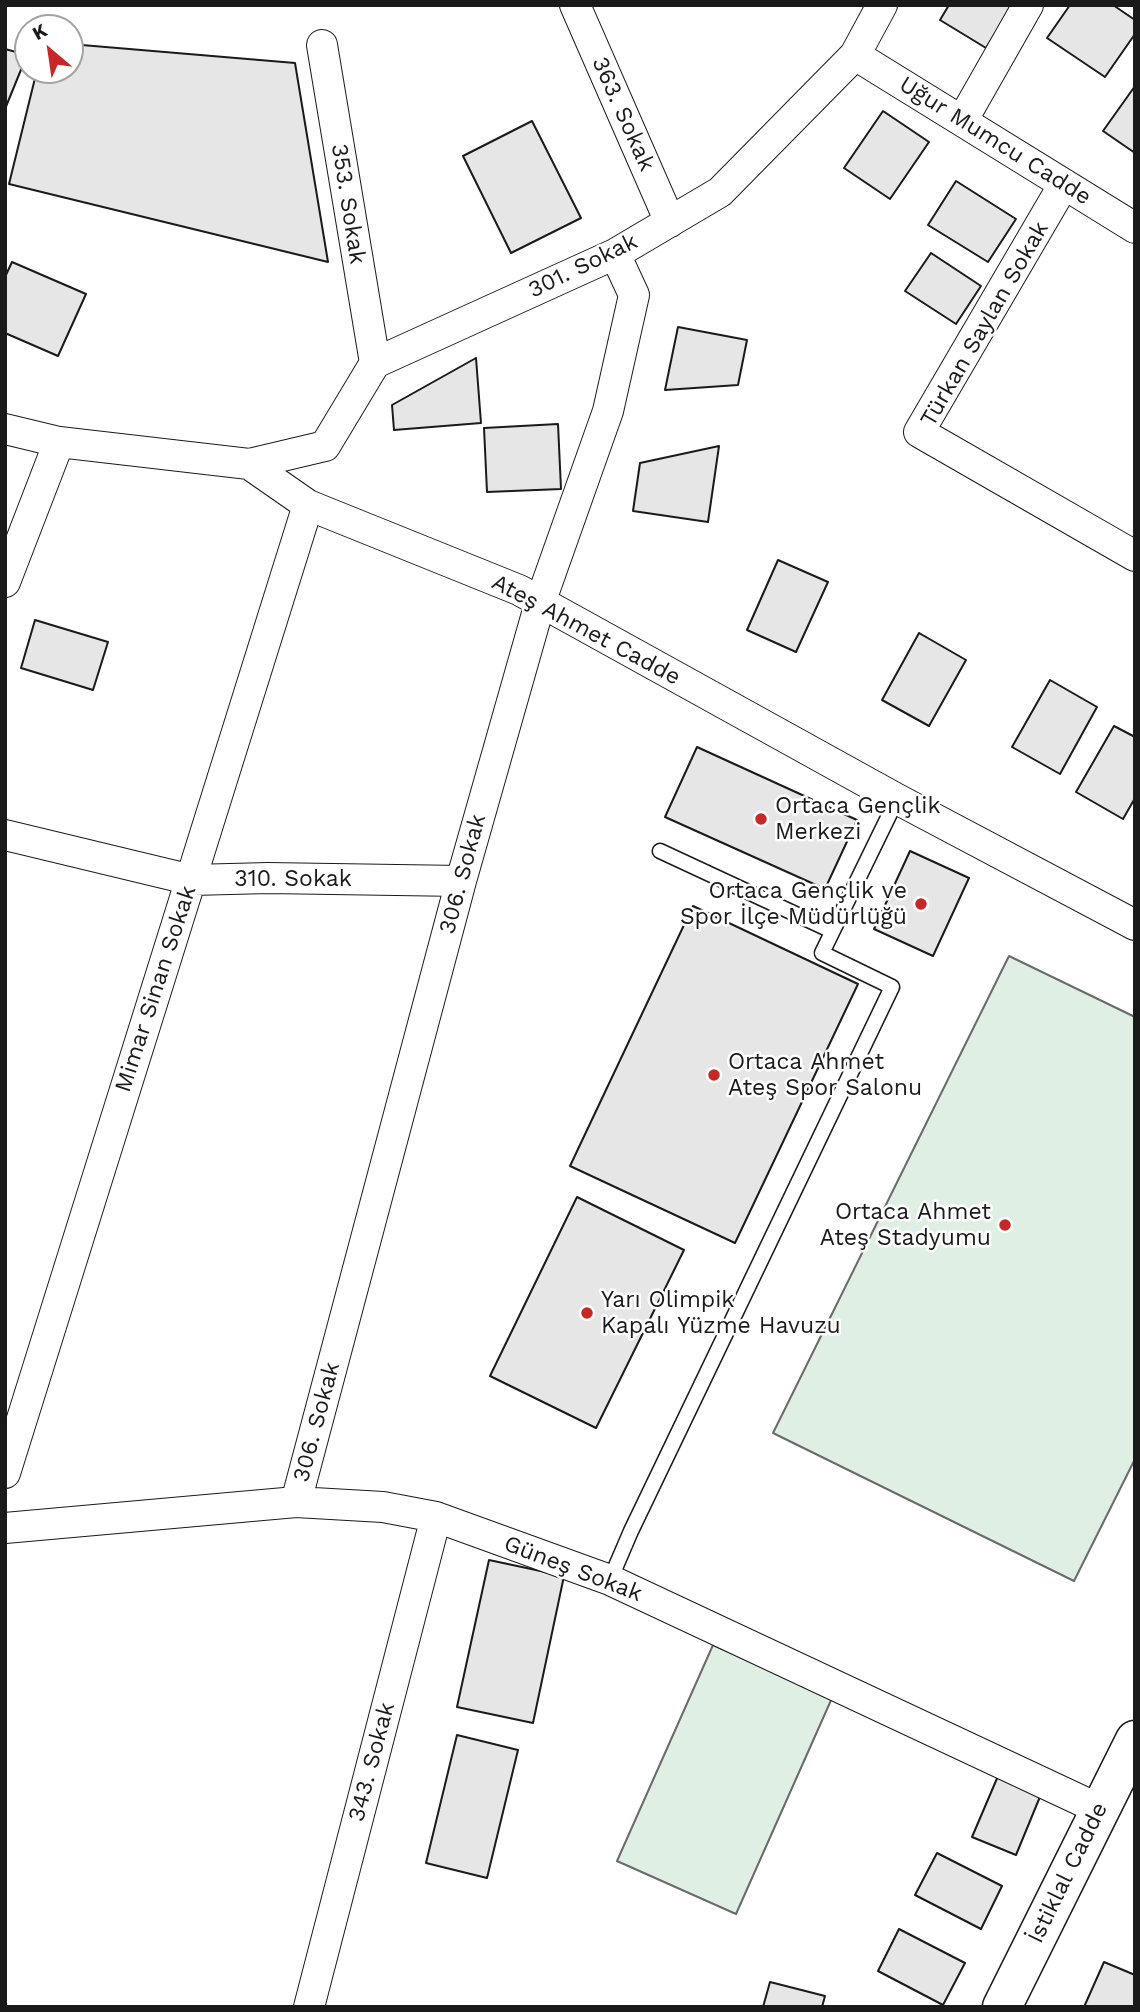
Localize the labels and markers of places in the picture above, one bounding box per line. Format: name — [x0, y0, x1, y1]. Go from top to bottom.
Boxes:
place label: Ortaca Gençlik Merkezi — [775, 792, 940, 846]
marker: Ortaca Gençlik Merkezi — [753, 811, 769, 827]
place label: Ortaca Gençlik ve Spor İlçe Müdürlüğü — [680, 877, 907, 931]
marker: Ortaca Gençlik ve Spor İlçe Müdürlüğü — [913, 896, 929, 912]
place label: Ortaca Ahmet Ateş Spor Salonu — [728, 1048, 922, 1102]
marker: Ortaca Ahmet Ateş Spor Salonu — [706, 1067, 722, 1083]
place label: Ortaca Ahmet Ateş Stadyumu — [820, 1198, 991, 1252]
marker: Ortaca Ahmet Ateş Stadyumu — [997, 1217, 1013, 1233]
place label: Yarı Olimpik Kapalı Yüzme Havuzu — [601, 1286, 841, 1340]
marker: Yarı Olimpik Kapalı Yüzme Havuzu — [579, 1305, 595, 1321]

